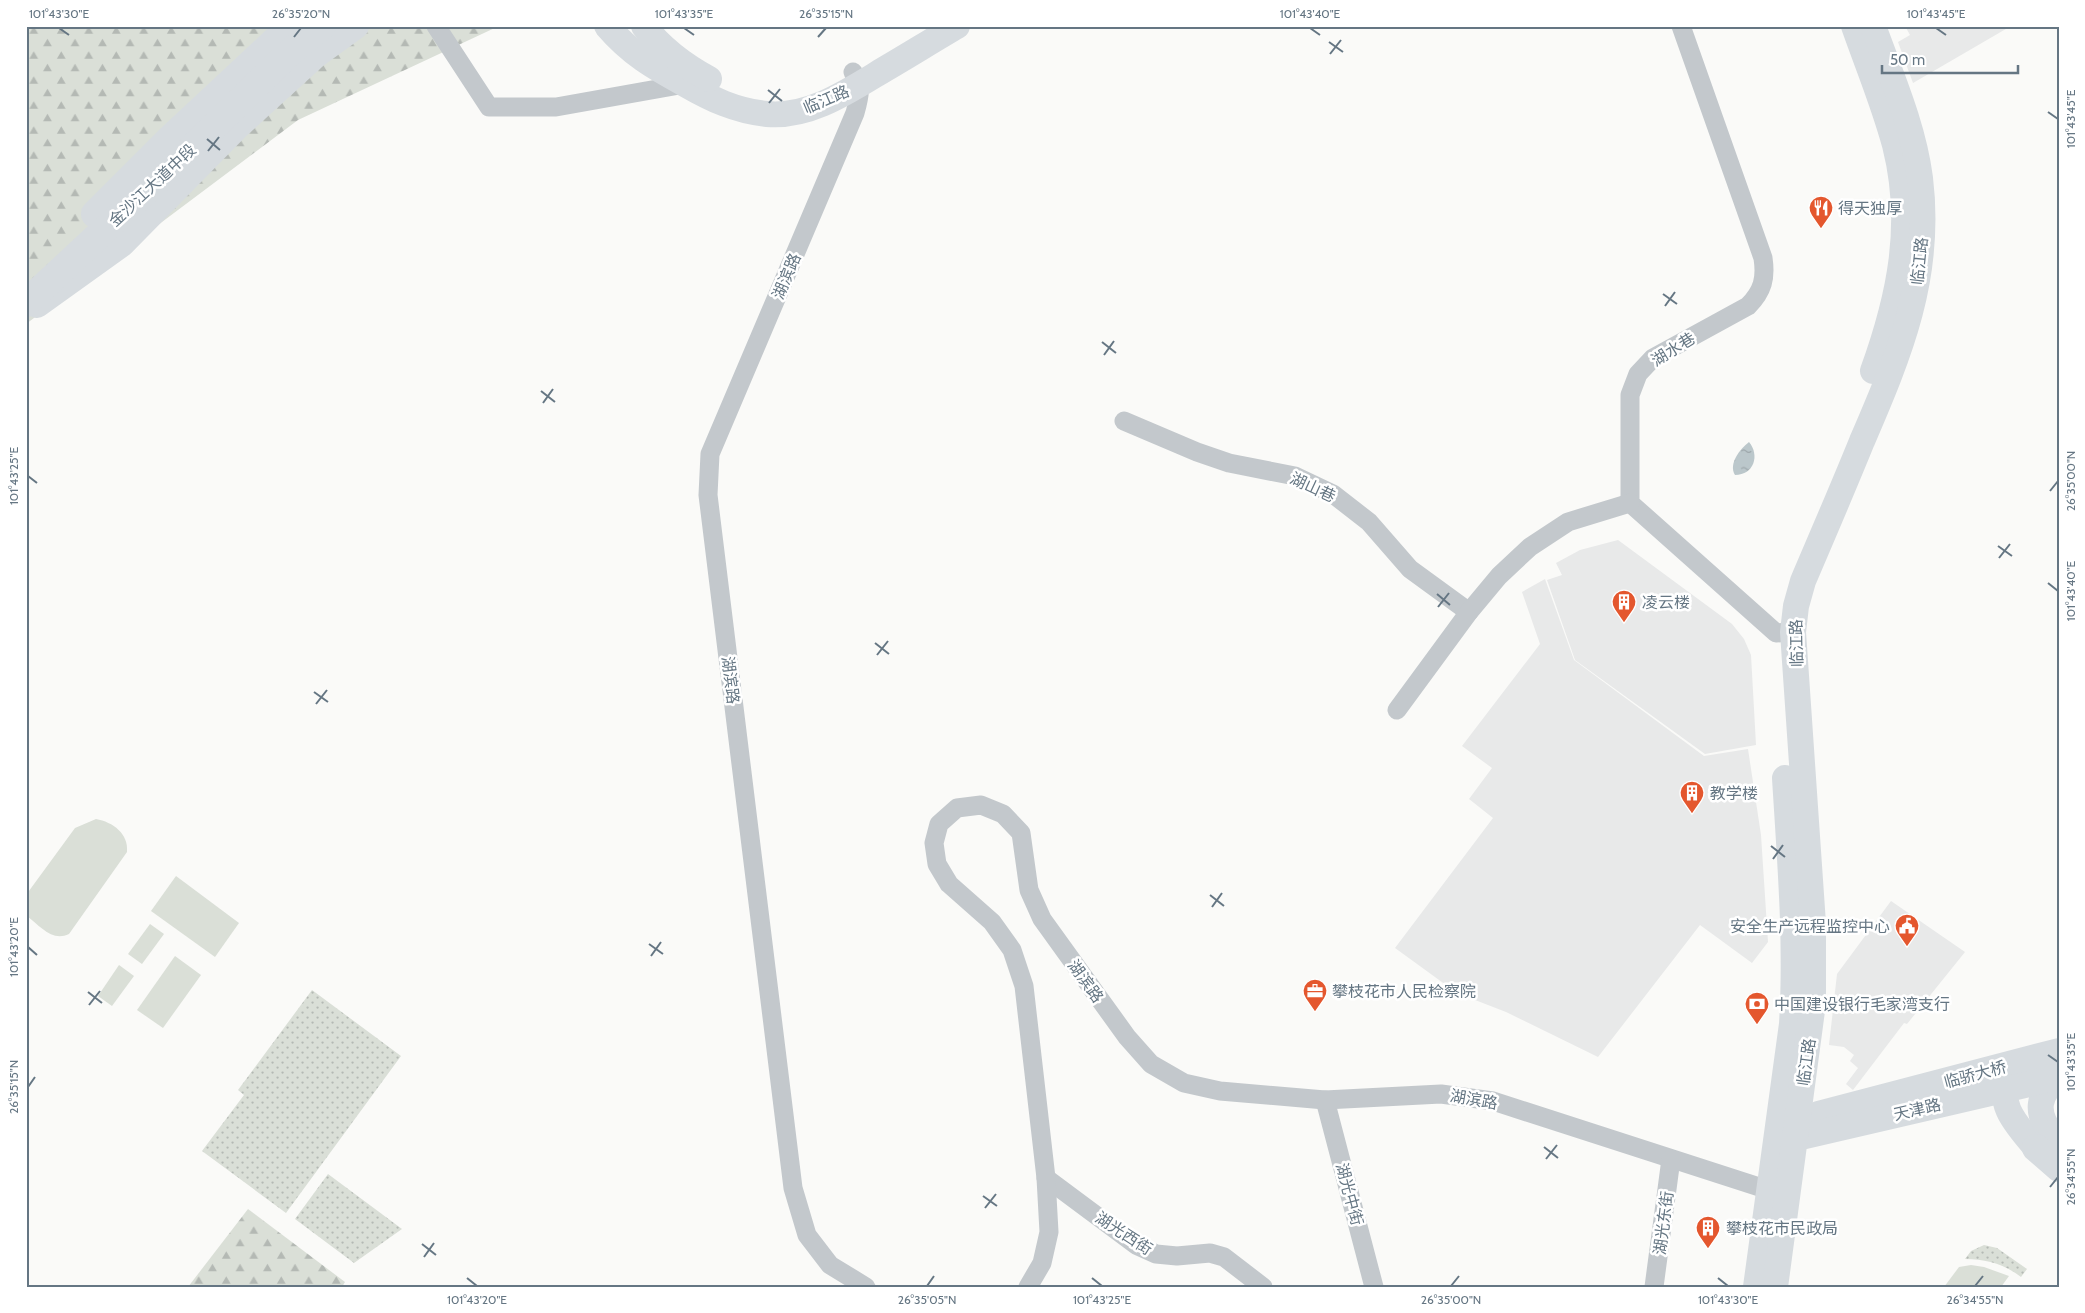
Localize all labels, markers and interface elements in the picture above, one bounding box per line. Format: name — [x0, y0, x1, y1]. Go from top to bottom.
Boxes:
text: 101°43'30"E — [29, 6, 89, 21]
text: 26°35'20"N — [272, 6, 330, 21]
text: 101°43'35"E — [655, 6, 714, 21]
text: 26°35'15"N — [799, 6, 853, 21]
text: 101°43'40"E — [1280, 6, 1341, 21]
text: 101°43'45"E — [1907, 6, 1966, 21]
scale bar — [1882, 42, 2019, 74]
text: 50 m — [1890, 51, 1925, 69]
street label: 临江路 — [800, 81, 852, 118]
text: 101°43'45"E — [2063, 89, 2078, 148]
street label: 金沙江大道中段 — [105, 140, 200, 231]
restaurant icon: 得天独厚 — [1808, 195, 1834, 229]
place label: 得天独厚 — [1838, 199, 1902, 218]
street label: 临江路 — [1908, 236, 1931, 286]
street label: 湖滨路 — [768, 250, 805, 302]
street label: 湖水巷 — [1648, 329, 1699, 370]
text: 101°43'25"E — [6, 447, 21, 505]
text: 26°35'00"N — [2063, 451, 2078, 511]
street label: 湖山巷 — [1287, 469, 1339, 506]
text: 101°43'40"E — [2063, 560, 2078, 621]
building icon: 凌云楼 — [1611, 589, 1637, 623]
place label: 凌云楼 — [1642, 593, 1690, 612]
street label: 临江路 — [1787, 619, 1806, 667]
street label: 湖滨路 — [718, 655, 743, 705]
building icon: 教学楼 — [1679, 780, 1705, 814]
place label: 教学楼 — [1710, 784, 1758, 803]
public building icon: 安全生产远程监控中心 — [1894, 913, 1920, 947]
text: 101°43'20"E — [6, 917, 21, 977]
place label: 安全生产远程监控中心 — [1730, 917, 1890, 936]
street label: 湖滨路 — [1064, 956, 1107, 1006]
office icon: 攀枝花市人民检察院 — [1302, 978, 1328, 1012]
place label: 攀枝花市人民检察院 — [1332, 982, 1476, 1001]
bank icon: 中国建设银行毛家湾支行 — [1744, 991, 1770, 1025]
place label: 中国建设银行毛家湾支行 — [1774, 995, 1950, 1014]
text: 101°43'35"E — [2063, 1032, 2078, 1091]
street label: 临江路 — [1794, 1037, 1819, 1087]
street label: 临骄大桥 — [1942, 1057, 2009, 1092]
text: 26°35'15"N — [6, 1060, 21, 1114]
street label: 湖滨路 — [1449, 1086, 1499, 1113]
street label: 天津路 — [1892, 1095, 1943, 1124]
text: 26°34'55"N — [2063, 1148, 2078, 1206]
street label: 湖光中街 — [1332, 1161, 1367, 1228]
street label: 湖光东街 — [1650, 1190, 1677, 1256]
street label: 湖光西街 — [1092, 1208, 1156, 1259]
building icon: 攀枝花市民政局 — [1695, 1215, 1721, 1249]
place label: 攀枝花市民政局 — [1726, 1219, 1838, 1238]
text: 101°43'20"E — [447, 1292, 507, 1307]
text: 26°35'05"N — [898, 1292, 956, 1307]
text: 101°43'25"E — [1073, 1292, 1131, 1307]
text: 26°35'00"N — [1421, 1292, 1481, 1307]
text: 101°43'30"E — [1698, 1292, 1758, 1307]
text: 26°34'55"N — [1946, 1292, 2004, 1307]

